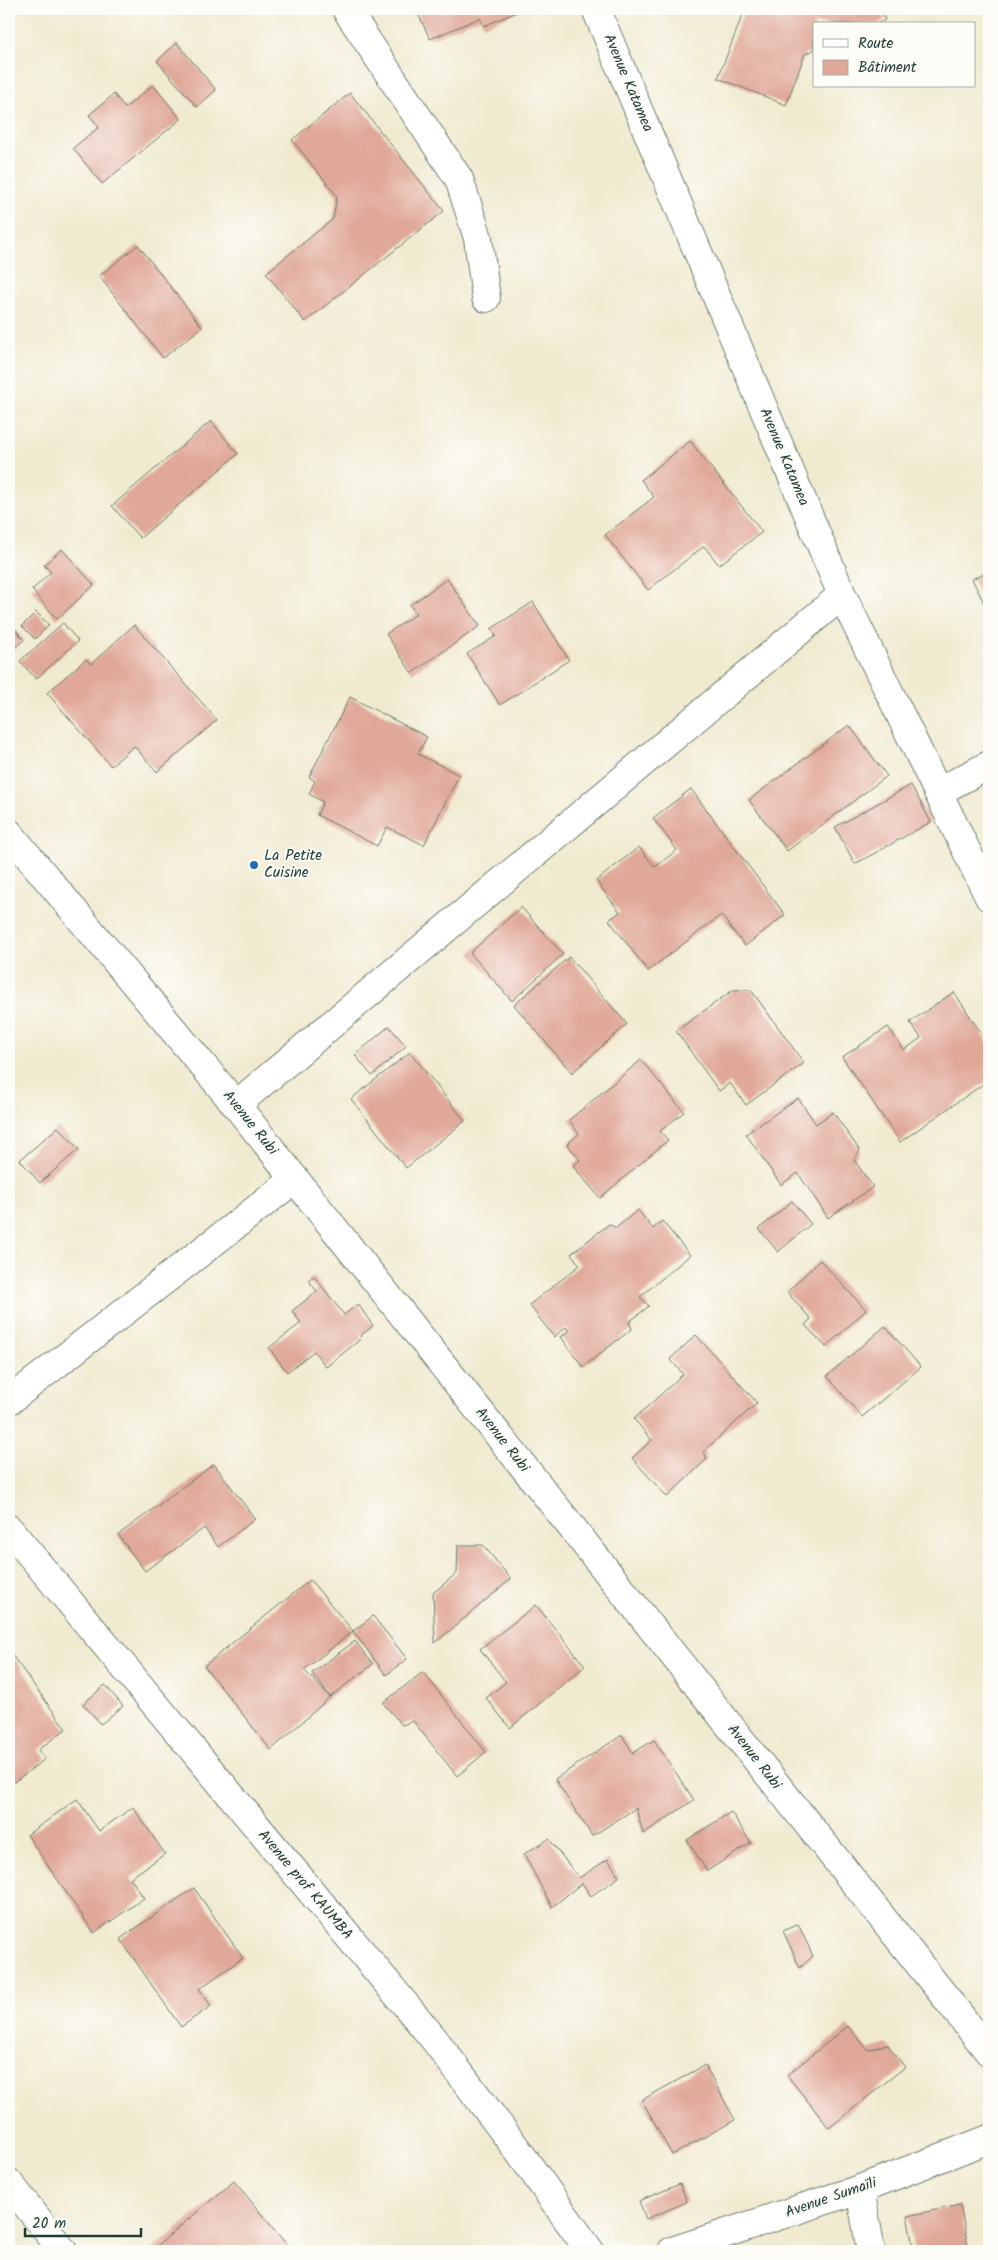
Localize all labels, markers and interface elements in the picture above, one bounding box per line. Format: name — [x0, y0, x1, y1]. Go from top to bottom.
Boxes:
legend — [813, 22, 976, 88]
street label: Avenue Katamea — [597, 30, 659, 136]
text: Route — [858, 32, 894, 56]
text: Bâtiment — [858, 56, 917, 80]
street label: Avenue Katamea — [753, 404, 815, 510]
place label: La Petite Cuisine — [264, 844, 322, 885]
marker: La Petite Cuisine — [248, 859, 260, 871]
street label: Avenue Rubi — [216, 1085, 285, 1162]
street label: Avenue Rubi — [469, 1402, 536, 1479]
street label: Avenue Rubi — [721, 1719, 788, 1796]
street label: Avenue prof KAUMBA — [251, 1824, 359, 1946]
street label: Avenue Sumaïli — [782, 2171, 881, 2225]
scale bar — [25, 2205, 141, 2237]
text: 20 m — [32, 2212, 66, 2236]

